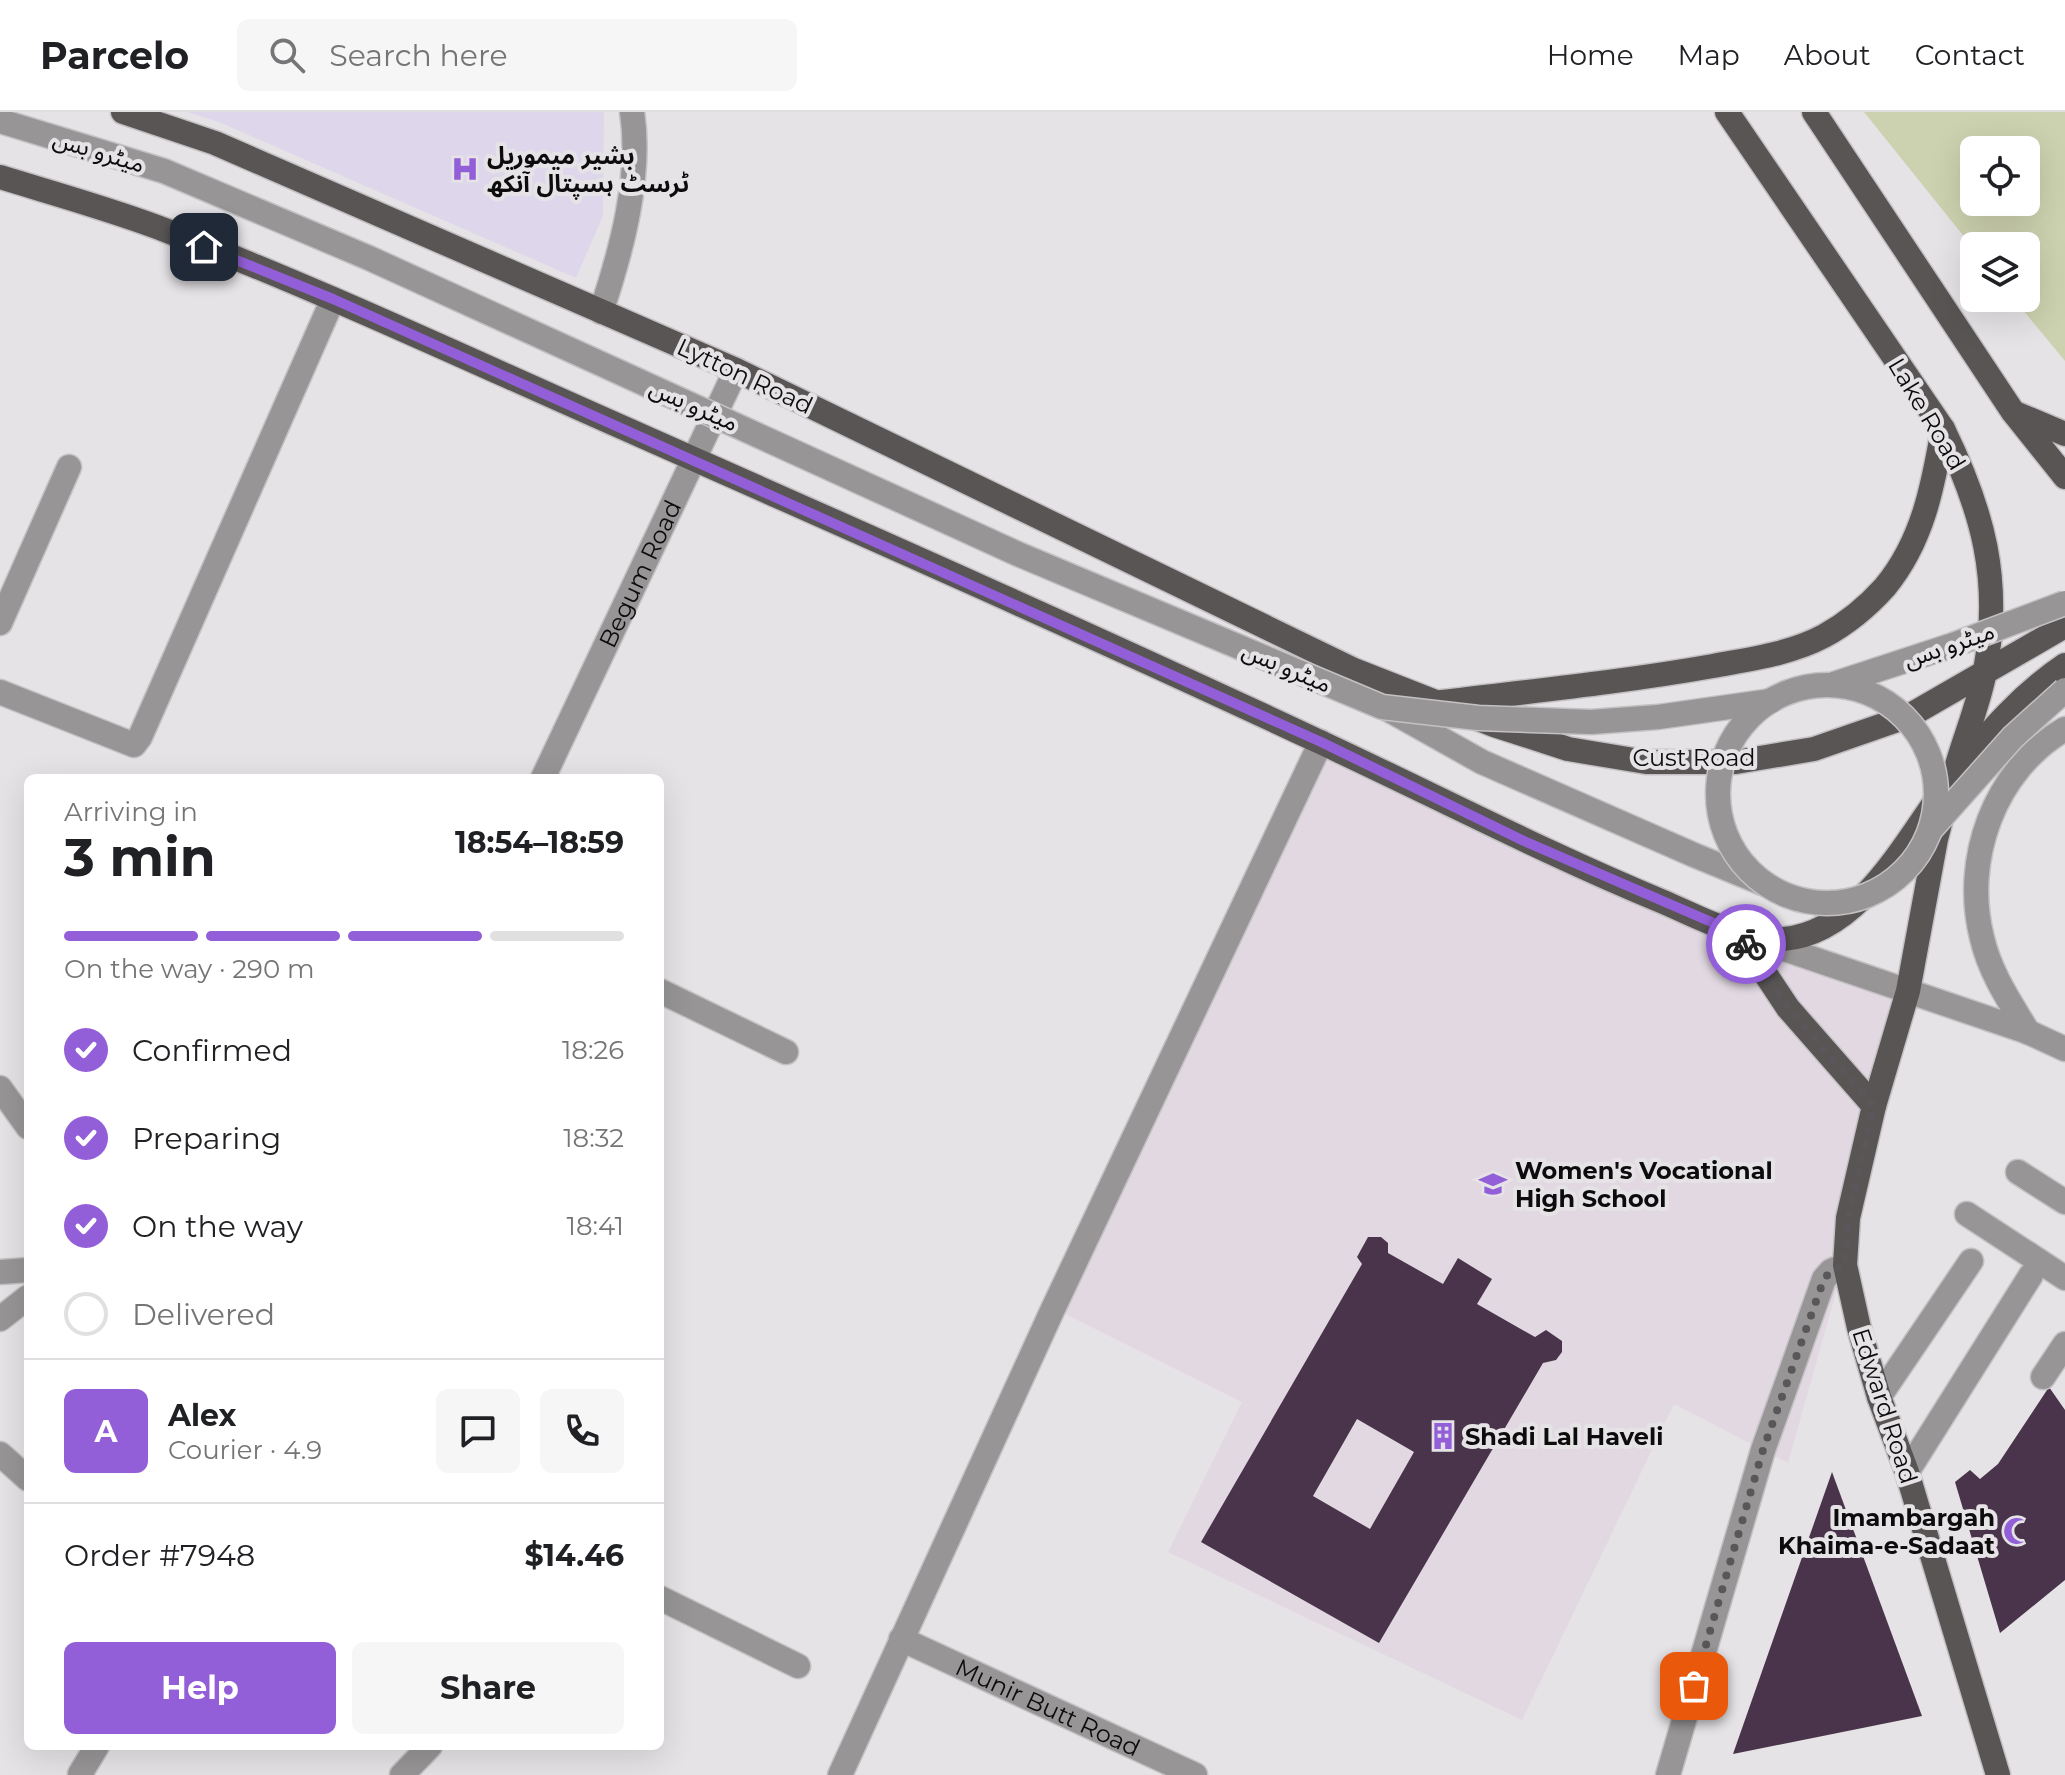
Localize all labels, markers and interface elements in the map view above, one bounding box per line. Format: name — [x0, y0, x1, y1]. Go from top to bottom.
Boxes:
search box — [237, 19, 797, 91]
text: Parcelo — [40, 32, 189, 79]
icon: search — [265, 33, 309, 77]
text: Search here — [329, 37, 508, 74]
text: Home — [1547, 38, 1634, 72]
text: Map — [1678, 38, 1740, 72]
text: About — [1784, 38, 1871, 72]
text: Contact — [1915, 38, 2025, 72]
street label: میٹرو بس — [50, 123, 148, 179]
map controls — [1960, 136, 2040, 312]
button: locate — [1960, 136, 2040, 216]
place label: بشیر میموریل ٹرسٹ ہسپتال آنکھ — [487, 141, 690, 199]
hospital icon: بشیر میموریل ٹرسٹ ہسپتال آنکھ — [450, 154, 480, 184]
pin — [170, 213, 238, 281]
icon: home — [182, 225, 226, 269]
button: layers — [1960, 232, 2040, 312]
street label: Lytton Road — [673, 332, 817, 420]
street label: Lake Road — [1882, 353, 1972, 475]
street label: میٹرو بس — [645, 373, 743, 437]
street label: Begum Road — [592, 495, 687, 652]
street label: میٹرو بس — [1900, 616, 1998, 674]
street label: میٹرو بس — [1238, 635, 1336, 699]
street label: Cust Road — [1632, 743, 1756, 772]
text: Arriving in — [64, 796, 198, 828]
text: 18:54–18:59 — [455, 824, 624, 861]
text: 3 min — [64, 826, 216, 889]
courier — [1706, 904, 1786, 984]
icon: bike — [1724, 922, 1768, 966]
text: On the way · 290 m — [64, 953, 315, 985]
icon: check — [64, 1028, 108, 1072]
text: Confirmed — [132, 1032, 292, 1069]
text: 18:26 — [562, 1034, 624, 1066]
icon: check — [64, 1116, 108, 1160]
text: Preparing — [132, 1120, 281, 1157]
text: 18:32 — [563, 1122, 624, 1154]
place label: Women's Vocational High School — [1515, 1156, 1773, 1213]
school or university icon: Women's Vocational High School — [1478, 1169, 1508, 1199]
icon: check — [64, 1204, 108, 1248]
text: On the way — [132, 1208, 303, 1245]
text: 18:41 — [567, 1210, 624, 1242]
text: Delivered — [132, 1296, 275, 1333]
street label: Edward Road — [1846, 1325, 1924, 1487]
button: chat — [436, 1389, 520, 1473]
button: phone — [540, 1389, 624, 1473]
text: Alex — [168, 1397, 236, 1434]
text: A — [95, 1413, 117, 1450]
building icon: Shadi Lal Haveli — [1428, 1421, 1458, 1451]
place label: Shadi Lal Haveli — [1465, 1422, 1663, 1451]
text: Courier · 4.9 — [168, 1434, 322, 1466]
place label: Imambargah Khaima-e-Sadaat — [1778, 1503, 1996, 1560]
mosque icon: Imambargah Khaima-e-Sadaat — [2002, 1516, 2032, 1546]
text: Order #7948 — [64, 1537, 255, 1574]
text: $14.46 — [524, 1537, 624, 1574]
button: Help — [64, 1642, 336, 1734]
button: Share — [352, 1642, 624, 1734]
street label: Munir Butt Road — [951, 1652, 1145, 1762]
pin — [1660, 1652, 1728, 1720]
icon: bag — [1672, 1664, 1716, 1708]

